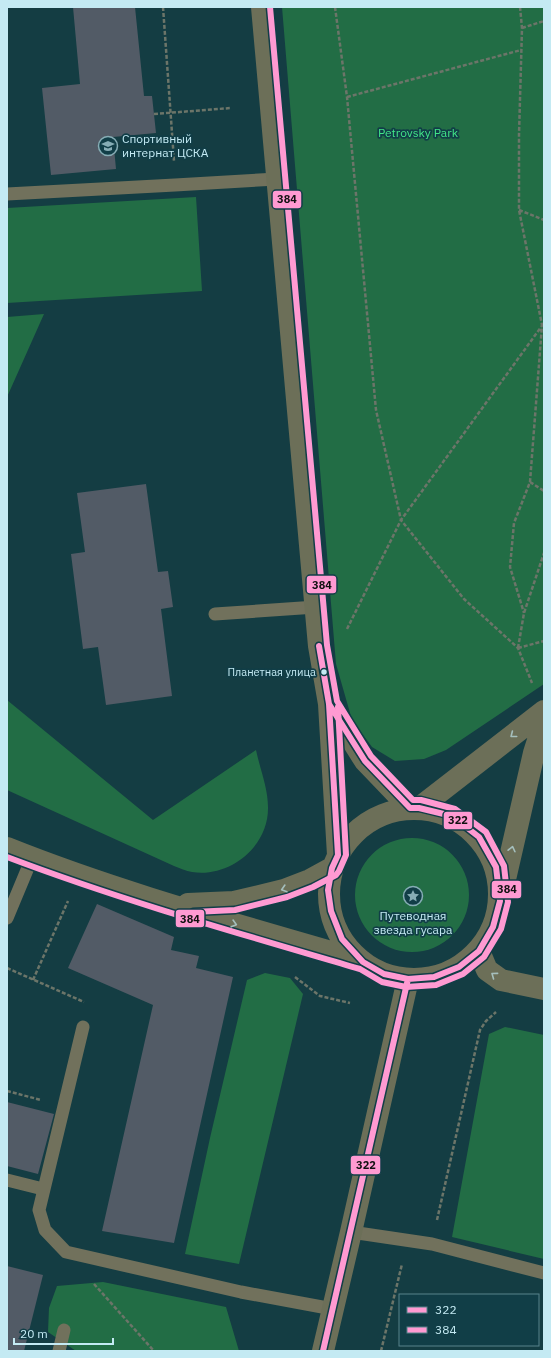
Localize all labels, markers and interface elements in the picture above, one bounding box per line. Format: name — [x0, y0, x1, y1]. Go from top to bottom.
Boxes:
park label: Petrovsky Park — [378, 125, 459, 140]
place label: Спортивный интернат ЦСКА — [122, 131, 209, 160]
school or university icon: Спортивный интернат ЦСКА — [97, 135, 119, 157]
line badge: 384 — [272, 190, 302, 209]
text: 384 — [277, 192, 297, 206]
line badge: 384 — [306, 575, 337, 594]
text: 384 — [312, 578, 332, 592]
place label: Планетная улица — [227, 665, 316, 679]
marker: Планетная улица — [319, 667, 329, 677]
one-way arrow — [511, 730, 518, 737]
line badge: 322 — [443, 811, 473, 830]
text: 322 — [448, 813, 468, 827]
one-way arrow — [507, 846, 515, 852]
line badge: 384 — [491, 880, 522, 899]
text: 384 — [497, 882, 517, 896]
one-way arrow — [281, 884, 288, 893]
place icon: Путеводная звезда гусара — [402, 885, 424, 907]
place label: Путеводная звезда гусара — [374, 908, 453, 937]
line badge: 384 — [175, 909, 205, 928]
text: 384 — [180, 912, 200, 926]
one-way arrow — [230, 919, 237, 928]
one-way arrow — [492, 973, 499, 980]
line badge: 322 — [350, 1155, 381, 1175]
text: 322 — [356, 1158, 376, 1172]
legend — [399, 1294, 539, 1346]
text: 322 — [435, 1302, 457, 1317]
scale bar — [14, 1320, 113, 1346]
text: 384 — [435, 1322, 457, 1337]
text: 20 m — [20, 1326, 48, 1341]

